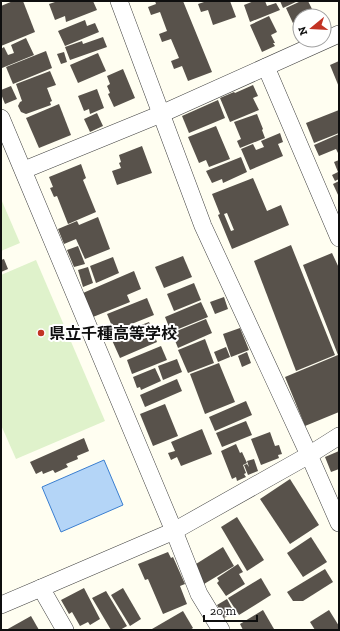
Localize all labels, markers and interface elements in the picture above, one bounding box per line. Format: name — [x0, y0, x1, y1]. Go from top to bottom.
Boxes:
north arrow — [292, 8, 332, 48]
text: N — [295, 24, 310, 37]
place label: 県立千種高等学校 — [49, 324, 177, 343]
marker: 県立千種高等学校 — [36, 328, 46, 338]
scale bar — [204, 597, 257, 623]
text: 20 m — [210, 604, 237, 618]

